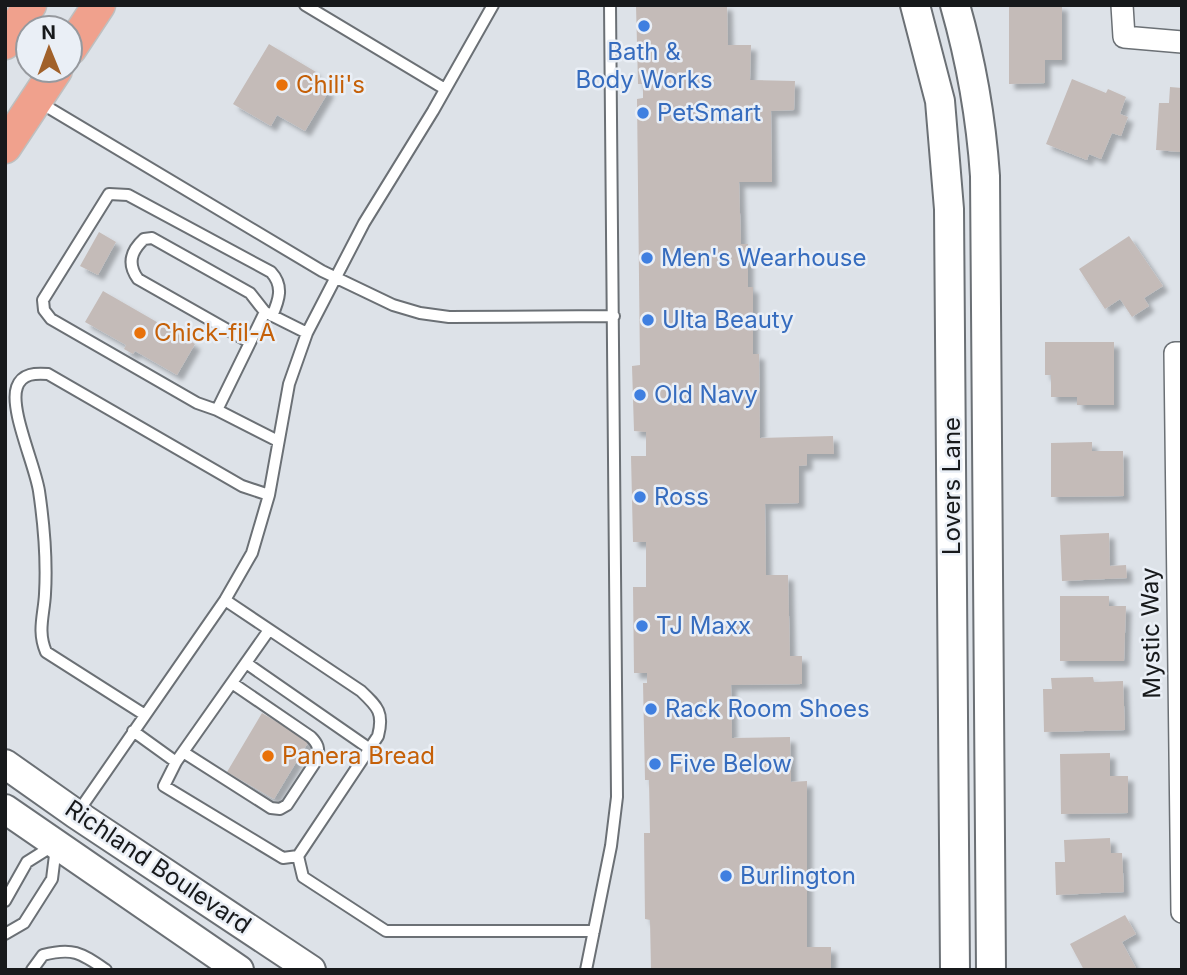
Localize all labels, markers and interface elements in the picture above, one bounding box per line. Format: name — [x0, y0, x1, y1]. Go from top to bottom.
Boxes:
north arrow — [14, 14, 84, 84]
marker: Bath & Body Works — [636, 18, 652, 34]
text: N — [41, 21, 56, 44]
place label: Bath & Body Works — [575, 37, 713, 94]
place label: Chili's — [296, 70, 365, 99]
marker: Chili's — [274, 77, 290, 93]
place label: PetSmart — [657, 98, 761, 127]
marker: PetSmart — [635, 105, 651, 121]
place label: Men's Wearhouse — [661, 243, 866, 272]
marker: Men's Wearhouse — [639, 250, 655, 266]
place label: Ulta Beauty — [662, 305, 794, 334]
marker: Ulta Beauty — [640, 312, 656, 328]
place label: Chick-fil-A — [154, 318, 276, 347]
marker: Chick-fil-A — [132, 325, 148, 341]
place label: Old Navy — [654, 380, 758, 409]
marker: Old Navy — [632, 387, 648, 403]
street label: Lovers Lane — [937, 417, 966, 555]
place label: Ross — [654, 482, 709, 511]
marker: Ross — [632, 489, 648, 505]
street label: Mystic Way — [1135, 567, 1166, 699]
place label: TJ Maxx — [656, 611, 751, 640]
marker: TJ Maxx — [634, 618, 650, 634]
place label: Rack Room Shoes — [665, 694, 870, 723]
marker: Rack Room Shoes — [643, 701, 659, 717]
place label: Panera Bread — [282, 741, 435, 770]
marker: Panera Bread — [260, 748, 276, 764]
place label: Five Below — [669, 749, 792, 778]
marker: Five Below — [647, 756, 663, 772]
street label: Richland Boulevard — [60, 794, 257, 940]
place label: Burlington — [740, 861, 856, 890]
marker: Burlington — [718, 868, 734, 884]

